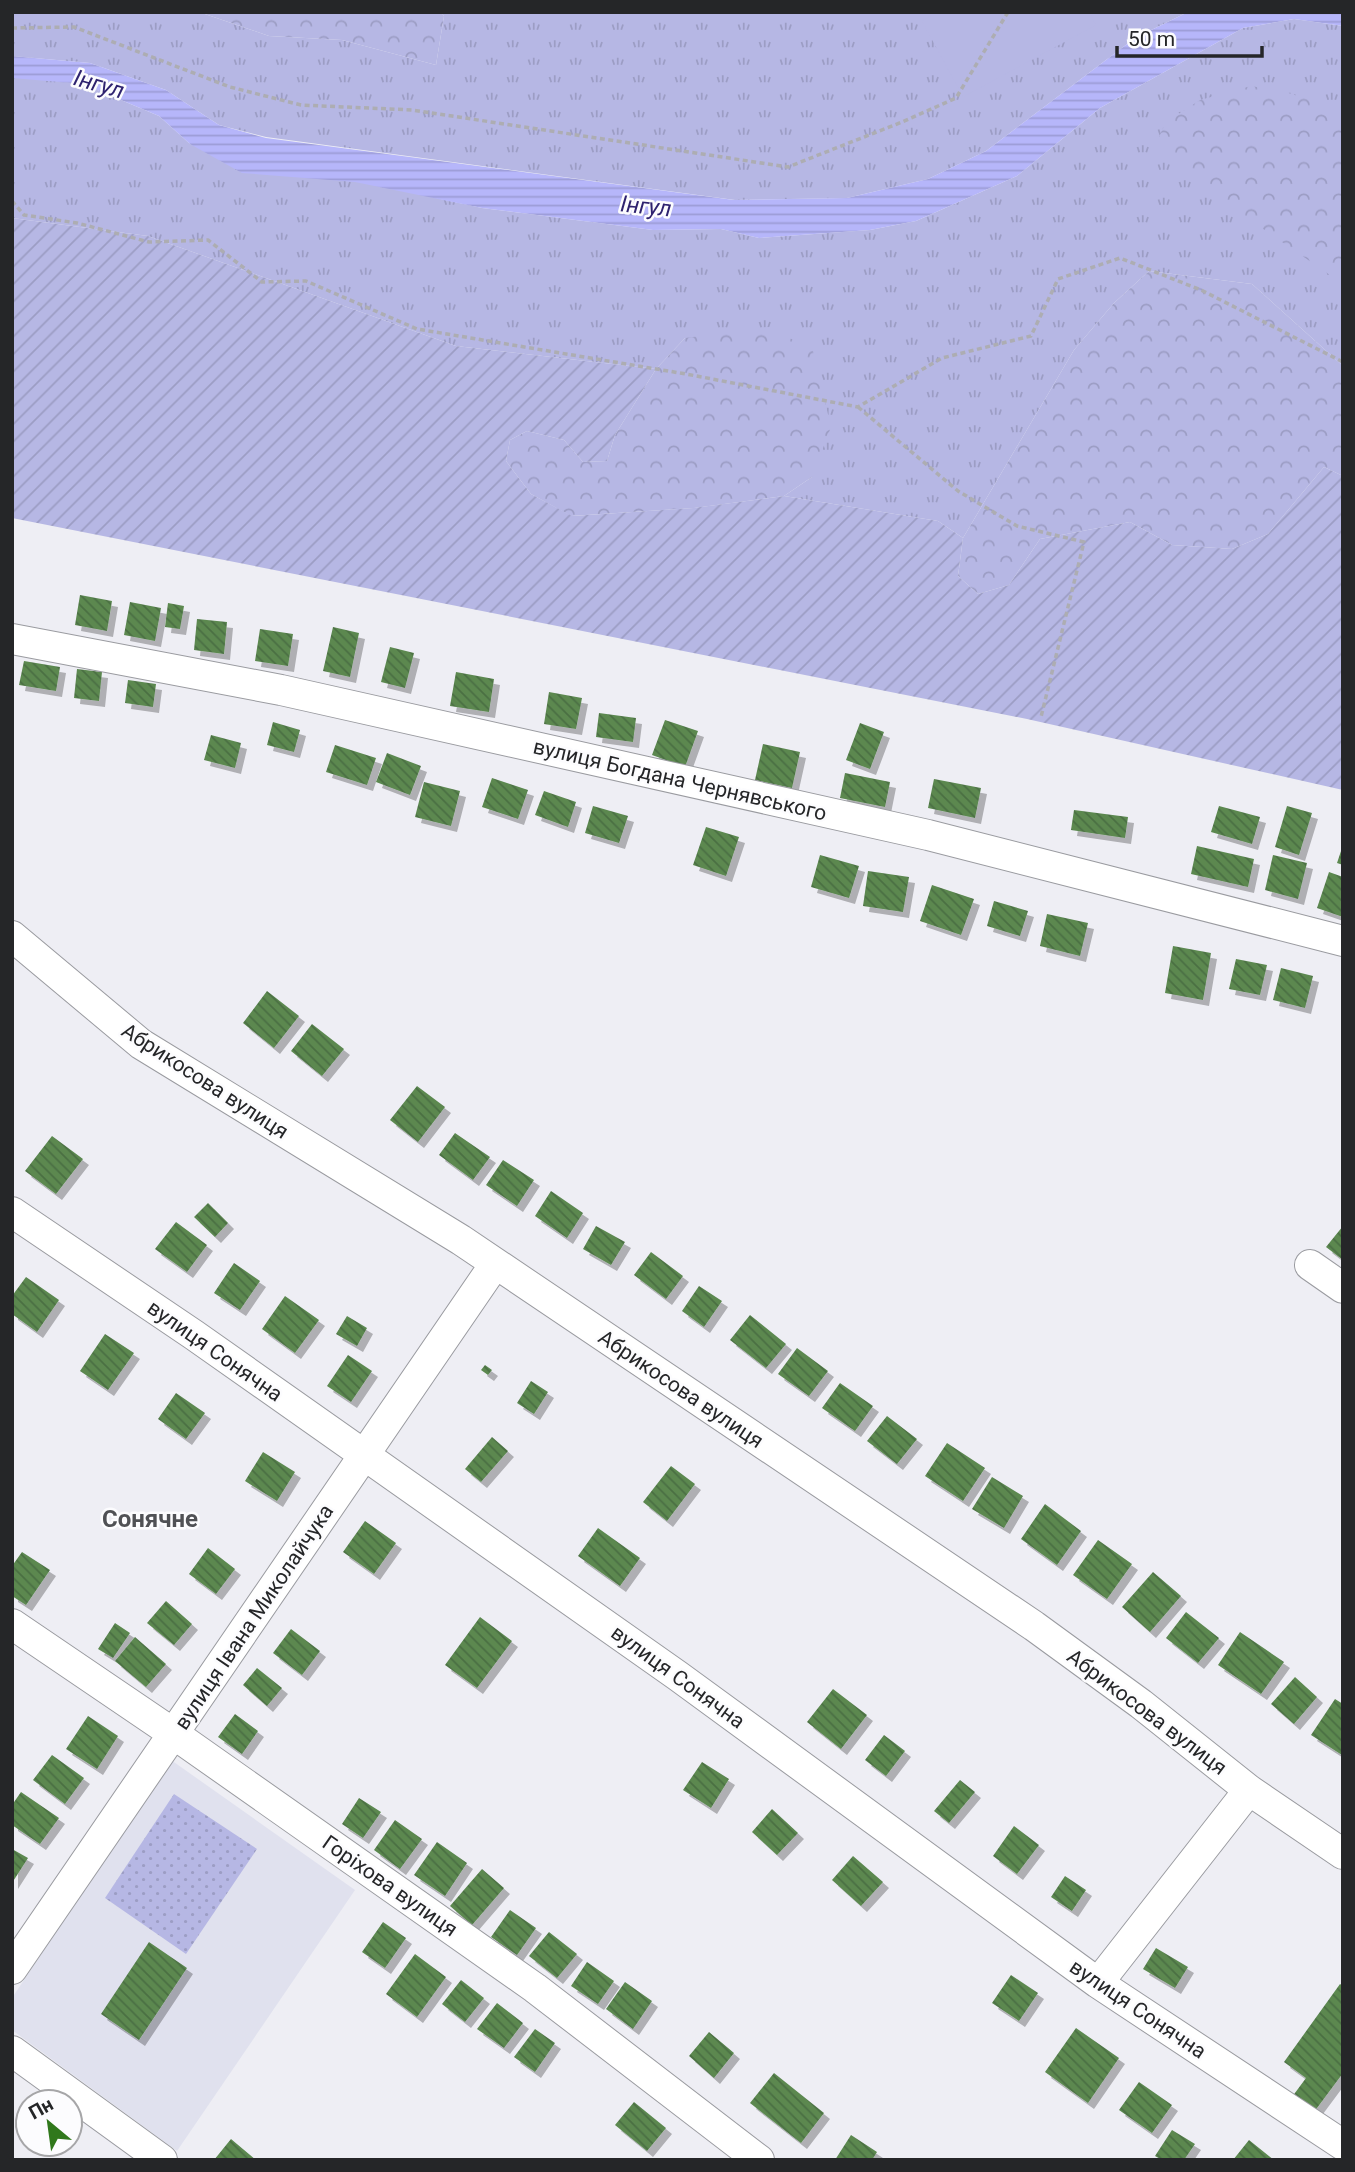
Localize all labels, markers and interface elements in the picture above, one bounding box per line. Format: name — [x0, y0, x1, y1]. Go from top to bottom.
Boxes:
scale bar — [1117, 14, 1262, 58]
text: 50 m — [1128, 27, 1175, 51]
water label: Інгул — [70, 64, 127, 105]
water label: Інгул — [619, 190, 673, 223]
street label: вулиця Богдана Чернявського — [531, 735, 829, 825]
street label: Абрикосова вулиця — [117, 1018, 293, 1144]
street label: вулиця Сонячна — [143, 1296, 287, 1406]
street label: Абрикосова вулиця — [594, 1325, 768, 1453]
street label: вулиця Івана Миколайчука — [170, 1500, 338, 1734]
district label: Сонячне — [102, 1505, 198, 1533]
street label: вулиця Сонячна — [607, 1620, 749, 1734]
street label: Абрикосова вулиця — [1062, 1644, 1232, 1780]
street label: Горіхова вулиця — [318, 1831, 462, 1941]
street label: вулиця Сонячна — [1065, 1955, 1211, 2063]
north arrow — [14, 2088, 84, 2158]
text: Пн — [25, 2093, 57, 2124]

